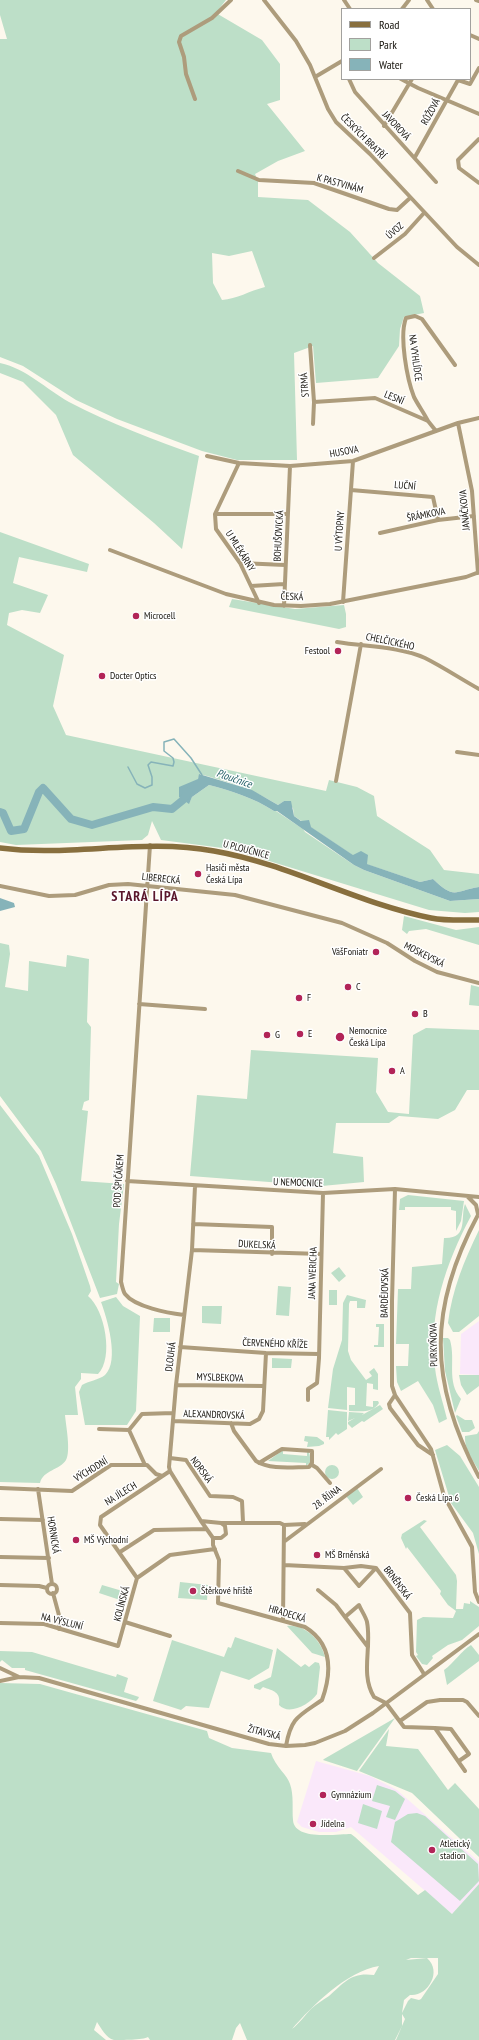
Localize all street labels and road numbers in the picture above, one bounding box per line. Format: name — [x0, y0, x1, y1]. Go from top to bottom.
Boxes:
street label: RŮŽOVÁ — [419, 97, 443, 127]
street label: JAVOROVÁ — [380, 109, 412, 143]
street label: ČESKÝCH BRATŘÍ — [338, 112, 388, 162]
street label: K PASTVINÁM — [315, 172, 365, 196]
street label: ÚVOZ — [384, 220, 406, 242]
street label: NA VYHLÍDCE — [406, 334, 424, 382]
street label: STRMÁ — [298, 372, 312, 398]
street label: LESNÍ — [382, 388, 406, 408]
street label: HUSOVA — [329, 444, 359, 460]
street label: LUČNÍ — [394, 479, 416, 493]
street label: JANÁČKOVA — [457, 489, 473, 531]
street label: ŠRÁMKOVA — [406, 505, 446, 525]
street label: BOHUŠOVICKÁ — [272, 510, 286, 562]
street label: U VÝTOPNY — [333, 511, 347, 551]
street label: U MLÉKÁRNY — [223, 528, 257, 574]
street label: ČESKÁ — [281, 591, 303, 603]
street label: CHELČICKÉHO — [365, 631, 415, 653]
street label: U PLOUČNICE — [222, 838, 270, 862]
street label: LIBERECKÁ — [141, 871, 181, 887]
street label: MOSKEVSKÁ — [402, 940, 446, 970]
street label: POD ŠPIČÁKEM — [111, 1154, 127, 1208]
street label: U NEMOCNICE — [273, 1176, 323, 1190]
street label: DUKELSKÁ — [238, 1238, 276, 1252]
street label: JANA WERICHA — [306, 1247, 320, 1299]
street label: BARDĚJOVSKÁ — [379, 1268, 391, 1318]
street label: PURKYŇOVA — [428, 1323, 440, 1367]
street label: ČERVENÉHO KŘÍŽE — [242, 1337, 308, 1351]
street label: DLOUHÁ — [163, 1342, 179, 1372]
street label: MYSLBEKOVA — [196, 1371, 244, 1385]
street label: ALEXANDROVSKÁ — [183, 1408, 245, 1422]
street label: VÝCHODNÍ — [72, 1455, 110, 1485]
street label: NORSKÁ — [187, 1455, 215, 1485]
street label: NA JÍLECH — [103, 1480, 139, 1508]
street label: 28. ŘÍJNA — [310, 1483, 344, 1513]
street label: HORNICKÁ — [44, 1516, 62, 1554]
street label: BRNĚNSKÁ — [381, 1564, 413, 1602]
street label: KOLÍNSKÁ — [112, 1585, 132, 1623]
street label: HRADECKÁ — [267, 1603, 307, 1625]
street label: NA VÝSLUNÍ — [40, 1611, 84, 1633]
street label: ŽITAVSKÁ — [246, 1723, 282, 1743]

